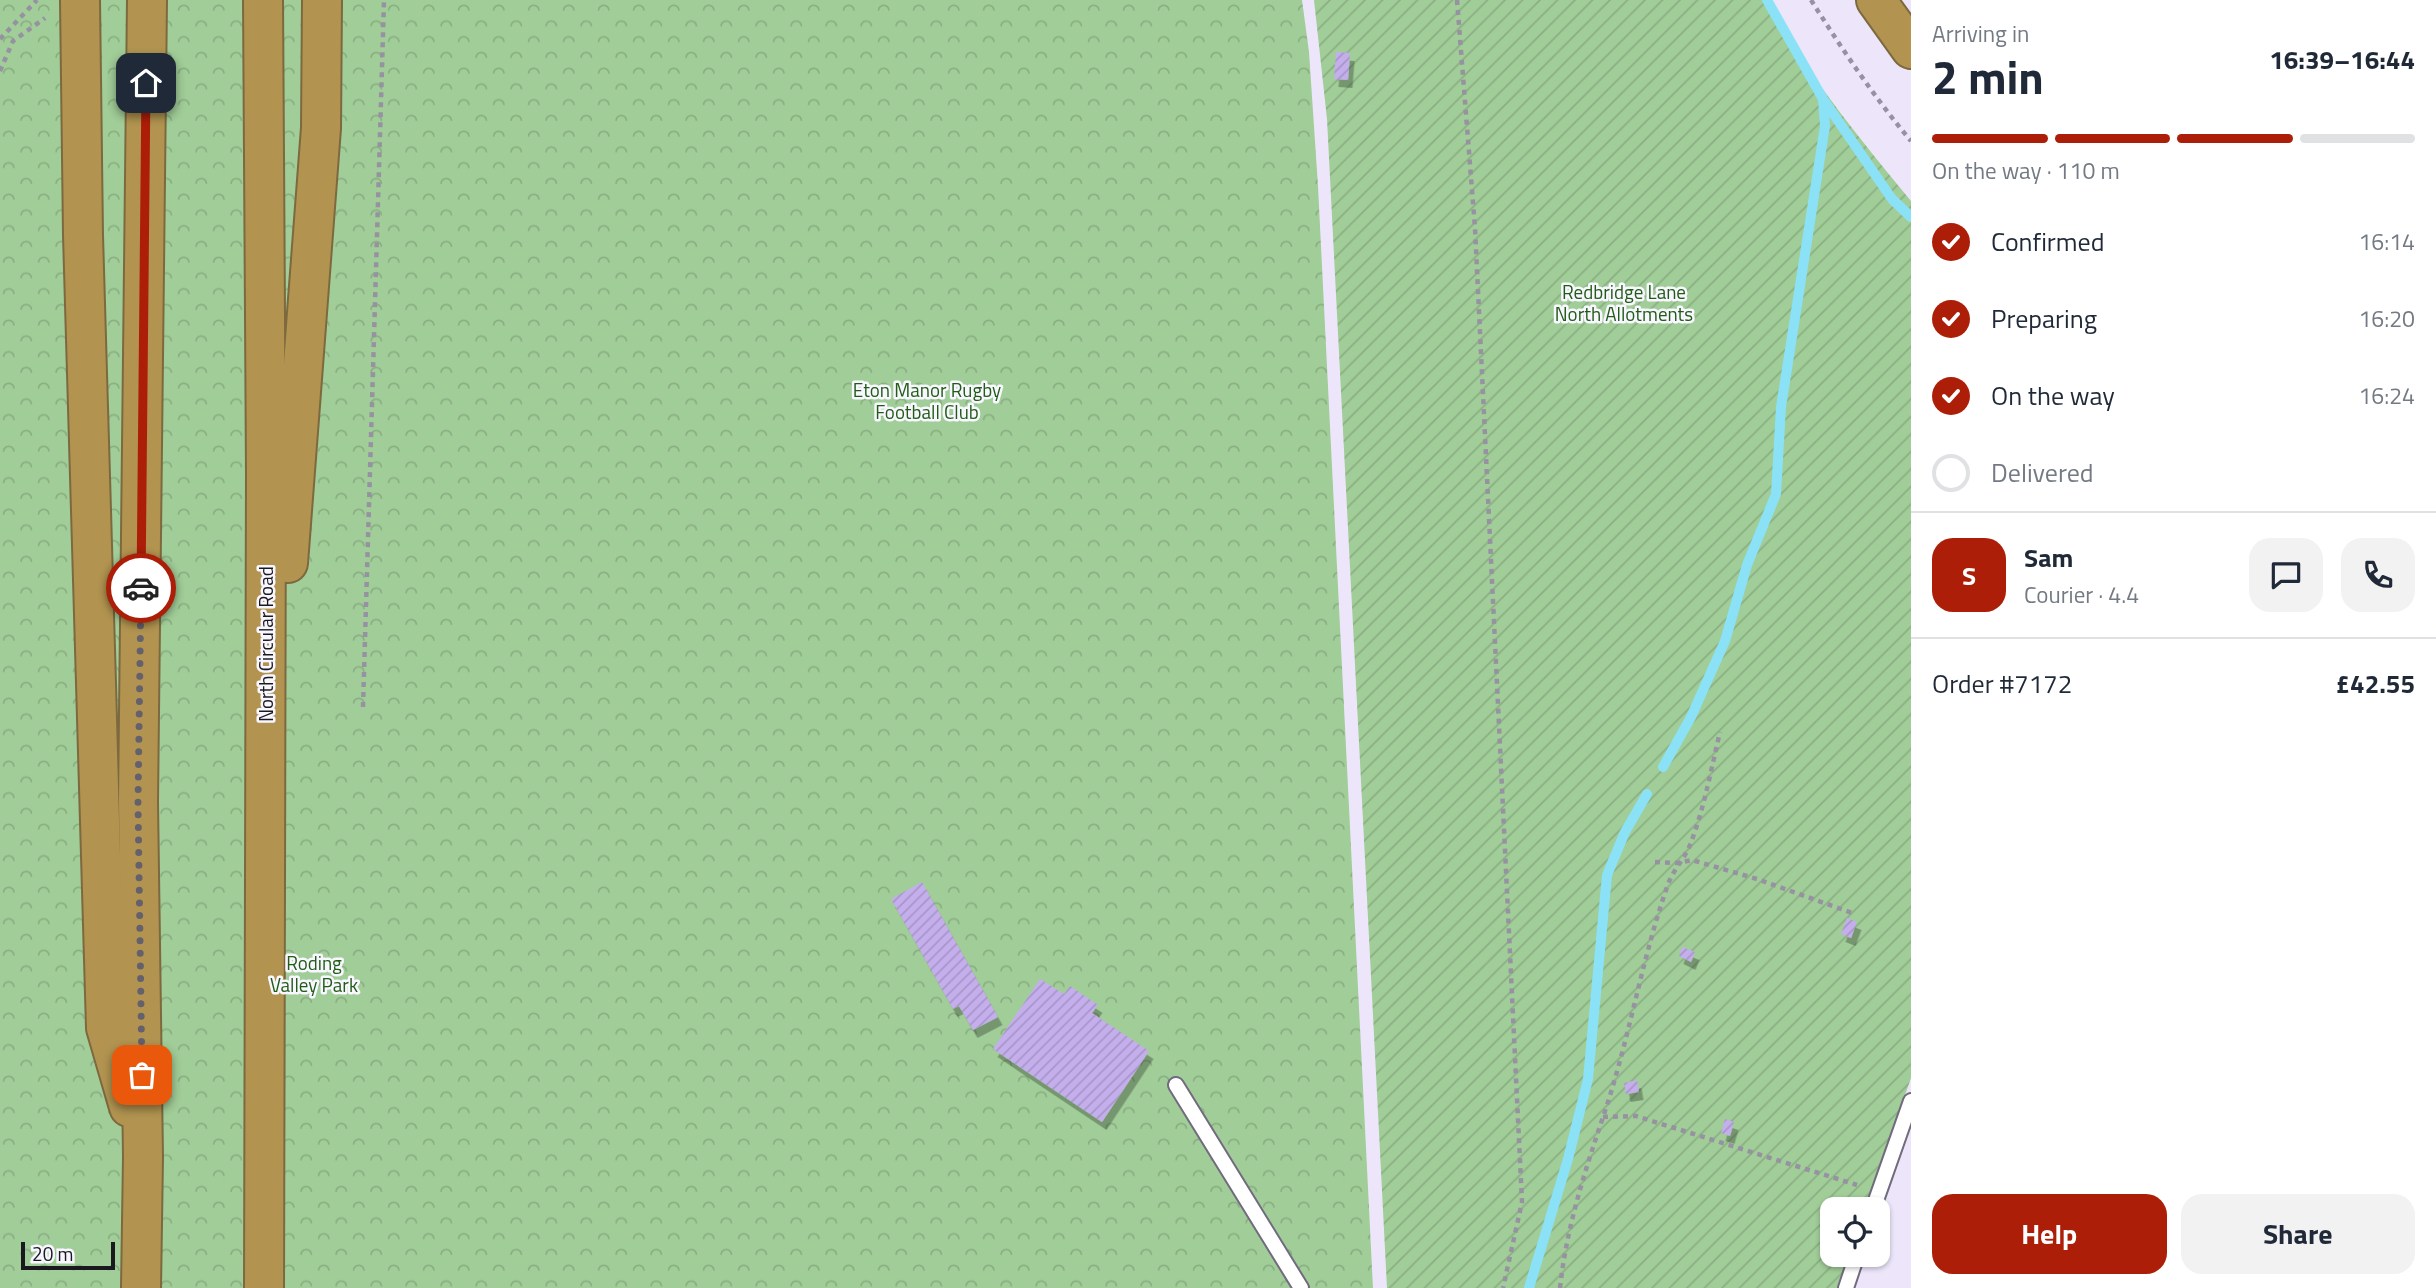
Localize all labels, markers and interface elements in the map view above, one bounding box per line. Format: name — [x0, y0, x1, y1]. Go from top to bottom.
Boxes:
text: Arriving in — [1932, 16, 2029, 51]
text: 16:39–16:44 — [2269, 40, 2415, 79]
text: 2 min — [1932, 42, 2044, 112]
pin — [116, 53, 176, 113]
icon: home — [127, 64, 165, 102]
text: On the way · 110 m — [1932, 153, 2120, 188]
text: Confirmed — [1991, 222, 2105, 261]
icon: check — [1932, 223, 1970, 261]
text: 16:14 — [2358, 224, 2415, 259]
park label: Redbridge Lane North Allotments — [1555, 277, 1693, 328]
text: Preparing — [1991, 299, 2097, 338]
icon: check — [1932, 300, 1970, 338]
text: 16:20 — [2358, 301, 2415, 336]
park label: Eton Manor Rugby Football Club — [853, 375, 1001, 426]
text: On the way — [1991, 376, 2115, 415]
icon: check — [1932, 377, 1970, 415]
text: 16:24 — [2358, 378, 2415, 413]
text: Delivered — [1991, 453, 2094, 492]
text: Sam — [2024, 538, 2073, 577]
button: chat — [2249, 538, 2323, 612]
button: phone — [2341, 538, 2415, 612]
courier — [106, 553, 176, 623]
text: S — [1962, 556, 1976, 595]
street label: North Circular Road — [251, 566, 280, 722]
icon: car — [122, 569, 160, 607]
text: Courier · 4.4 — [2024, 577, 2139, 612]
text: Order #7172 — [1932, 664, 2072, 703]
text: £42.55 — [2336, 664, 2415, 703]
park label: Roding Valley Park — [270, 948, 358, 999]
pin — [112, 1045, 172, 1105]
icon: bag — [123, 1056, 161, 1094]
button: Help — [1932, 1194, 2167, 1274]
button: Share — [2181, 1194, 2415, 1274]
map controls — [1820, 1197, 1890, 1267]
button: locate — [1820, 1197, 1890, 1267]
scale bar — [21, 1239, 116, 1271]
text: 20 m — [32, 1239, 73, 1268]

